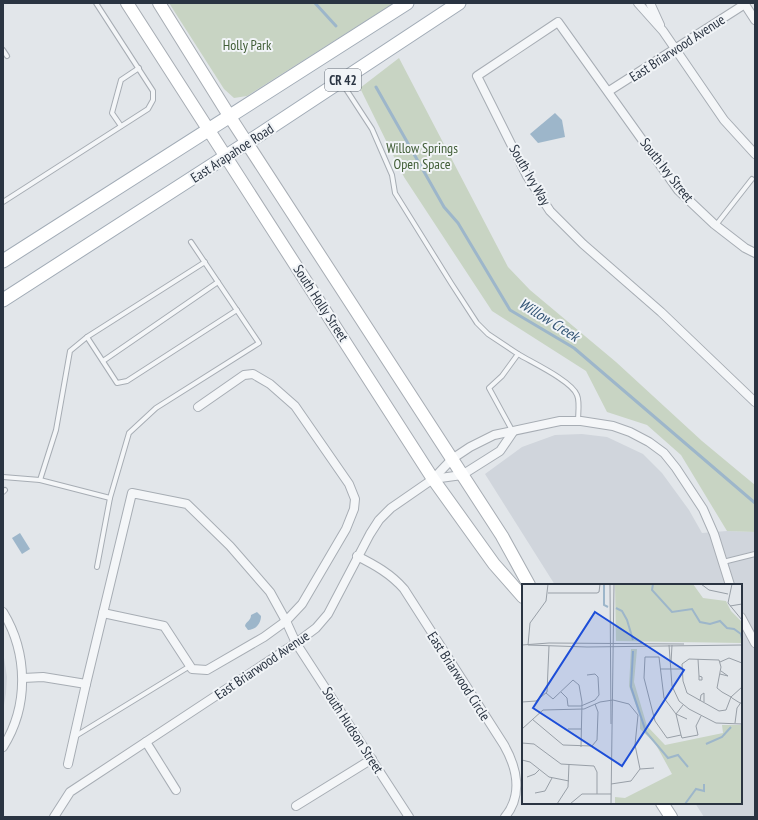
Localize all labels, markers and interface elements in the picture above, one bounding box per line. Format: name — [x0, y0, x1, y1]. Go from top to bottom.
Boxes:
street label: East Briarwood Avenue — [626, 10, 728, 86]
park label: Holly Park — [223, 36, 272, 54]
road number: CR 42 — [325, 69, 361, 91]
street label: East Arapahoe Road — [187, 119, 277, 187]
street label: South Ivy Street — [636, 134, 698, 206]
park label: Willow Springs Open Space — [386, 139, 458, 173]
street label: South Ivy Way — [505, 141, 555, 209]
street label: South Holly Street — [289, 261, 353, 345]
water label: Willow Creek — [516, 294, 585, 347]
inset map — [522, 584, 742, 804]
street label: East Briarwood Avenue — [211, 627, 313, 703]
street label: East Briarwood Circle — [424, 628, 495, 724]
street label: South Hudson Street — [318, 683, 388, 777]

